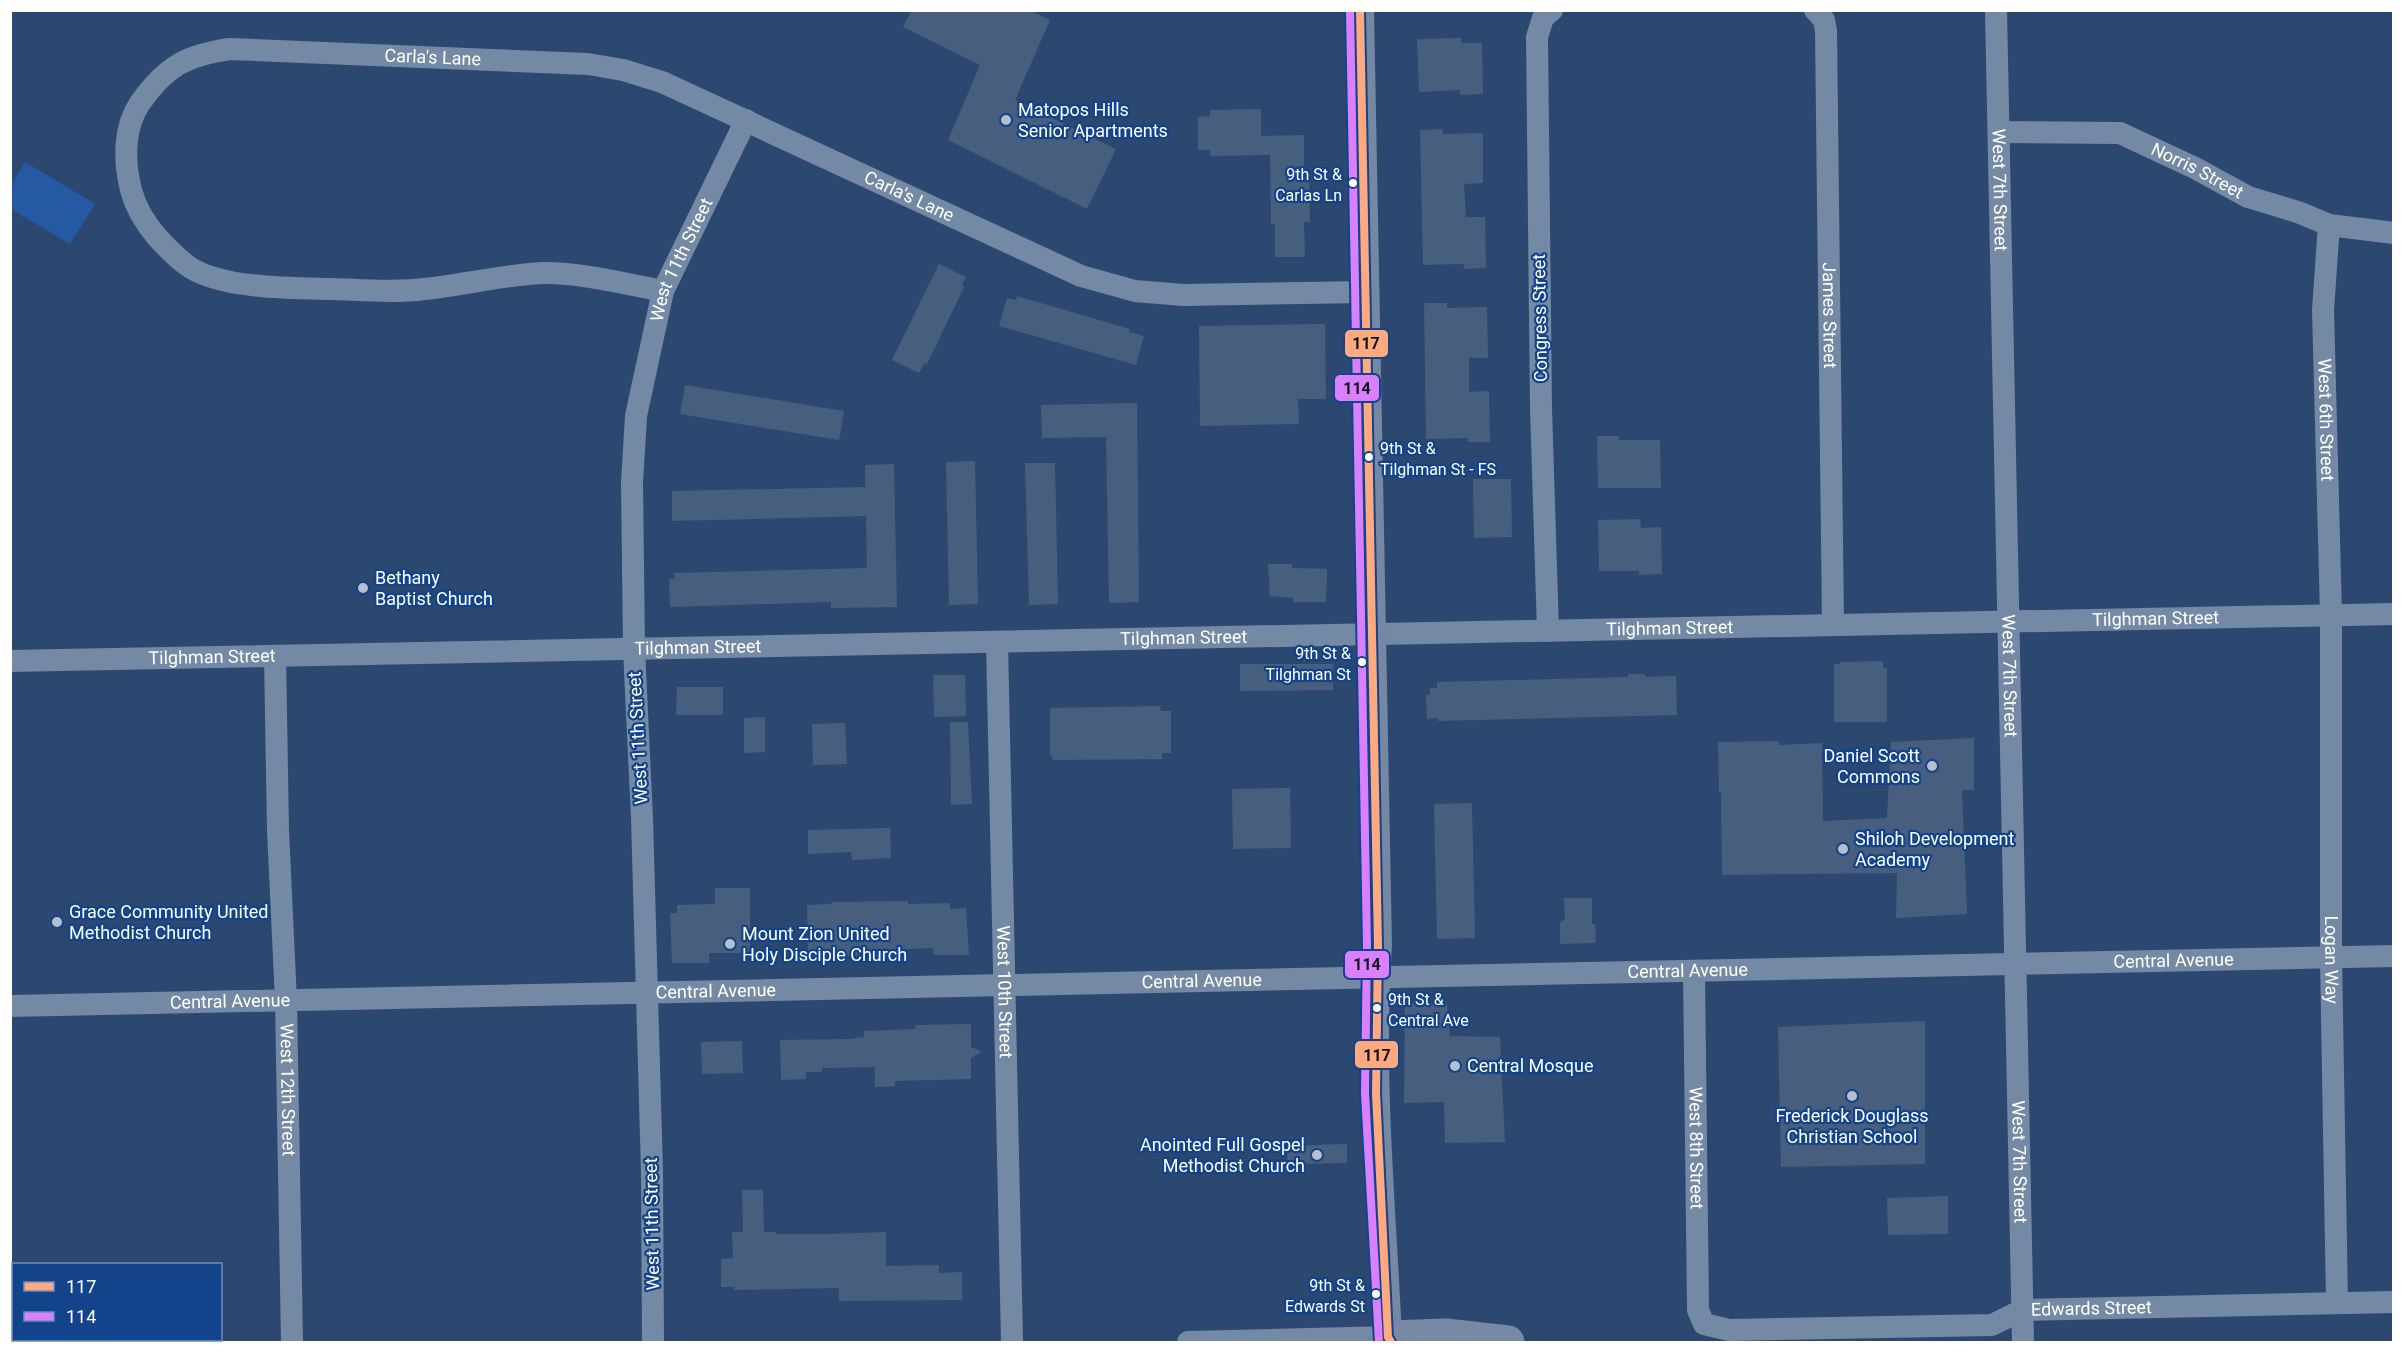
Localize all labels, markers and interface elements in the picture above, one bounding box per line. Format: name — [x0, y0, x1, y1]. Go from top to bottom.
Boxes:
street label: Carla's Lane — [384, 44, 481, 70]
place label: Matopos Hills Senior Apartments — [1018, 99, 1168, 141]
marker: Matopos Hills Senior Apartments — [999, 113, 1013, 127]
street label: West 7th Street — [1988, 128, 2012, 252]
street label: Norris Street — [2148, 138, 2248, 203]
place label: 9th St & Carlas Ln — [1275, 165, 1342, 205]
street label: Carla's Lane — [861, 166, 958, 226]
marker: 9th St & Carlas Ln — [1347, 177, 1359, 189]
street label: West 11th Street — [646, 194, 717, 323]
street label: Congress Street — [1528, 254, 1551, 382]
street label: James Street — [1819, 262, 1841, 369]
line badge: 117 — [1344, 329, 1389, 358]
text: 117 — [1352, 334, 1380, 353]
street label: West 6th Street — [2314, 358, 2338, 482]
line badge: 114 — [1334, 374, 1380, 402]
text: 114 — [1343, 379, 1371, 398]
place label: 9th St & Tilghman St - FS — [1380, 439, 1496, 479]
marker: 9th St & Tilghman St - FS — [1363, 451, 1375, 463]
place label: Bethany Baptist Church — [375, 567, 493, 609]
marker: Bethany Baptist Church — [356, 581, 370, 595]
street label: Tilghman Street — [2092, 606, 2219, 630]
street label: West 7th Street — [1998, 614, 2022, 738]
street label: Tilghman Street — [1606, 616, 1734, 640]
street label: Tilghman Street — [1120, 626, 1248, 649]
street label: Tilghman Street — [634, 635, 762, 659]
place label: 9th St & Tilghman St — [1266, 644, 1351, 684]
street label: Tilghman Street — [148, 645, 276, 668]
marker: 9th St & Tilghman St — [1356, 656, 1368, 668]
street label: West 11th Street — [624, 671, 651, 805]
place label: Daniel Scott Commons — [1824, 745, 1920, 787]
marker: Daniel Scott Commons — [1925, 759, 1939, 773]
place label: Shiloh Development Academy — [1855, 828, 2014, 870]
marker: Shiloh Development Academy — [1836, 842, 1850, 856]
place label: Grace Community United Methodist Church — [69, 901, 268, 943]
marker: Grace Community United Methodist Church — [50, 915, 64, 929]
street label: Logan Way — [2321, 916, 2343, 1004]
place label: Mount Zion United Holy Disciple Church — [742, 923, 907, 965]
street label: West 10th Street — [993, 925, 1017, 1059]
marker: Mount Zion United Holy Disciple Church — [723, 937, 737, 951]
street label: Central Avenue — [2113, 948, 2234, 972]
line badge: 114 — [1344, 950, 1390, 979]
text: 114 — [1353, 955, 1381, 974]
street label: Central Avenue — [1627, 959, 1748, 982]
street label: Central Avenue — [1141, 969, 1262, 992]
street label: Central Avenue — [655, 979, 776, 1002]
street label: Central Avenue — [170, 989, 290, 1013]
place label: 9th St & Central Ave — [1388, 990, 1469, 1030]
marker: 9th St & Central Ave — [1371, 1002, 1383, 1014]
street label: West 12th Street — [276, 1023, 300, 1157]
line badge: 117 — [1354, 1040, 1399, 1069]
text: 117 — [1363, 1046, 1391, 1065]
place label: Central Mosque — [1467, 1055, 1593, 1076]
marker: Central Mosque — [1448, 1059, 1462, 1073]
street label: West 8th Street — [1685, 1086, 1708, 1210]
marker: Frederick Douglass Christian School — [1845, 1089, 1859, 1103]
street label: West 7th Street — [2008, 1100, 2032, 1223]
place label: Frederick Douglass Christian School — [1775, 1105, 1929, 1147]
place label: Anointed Full Gospel Methodist Church — [1140, 1134, 1305, 1176]
marker: Anointed Full Gospel Methodist Church — [1310, 1148, 1324, 1162]
street label: West 11th Street — [640, 1157, 663, 1291]
legend — [12, 1263, 222, 1341]
text: 117 — [66, 1276, 96, 1297]
place label: 9th St & Edwards St — [1285, 1276, 1365, 1316]
marker: 9th St & Edwards St — [1370, 1288, 1382, 1300]
street label: Edwards Street — [2031, 1296, 2152, 1320]
text: 114 — [66, 1306, 96, 1327]

